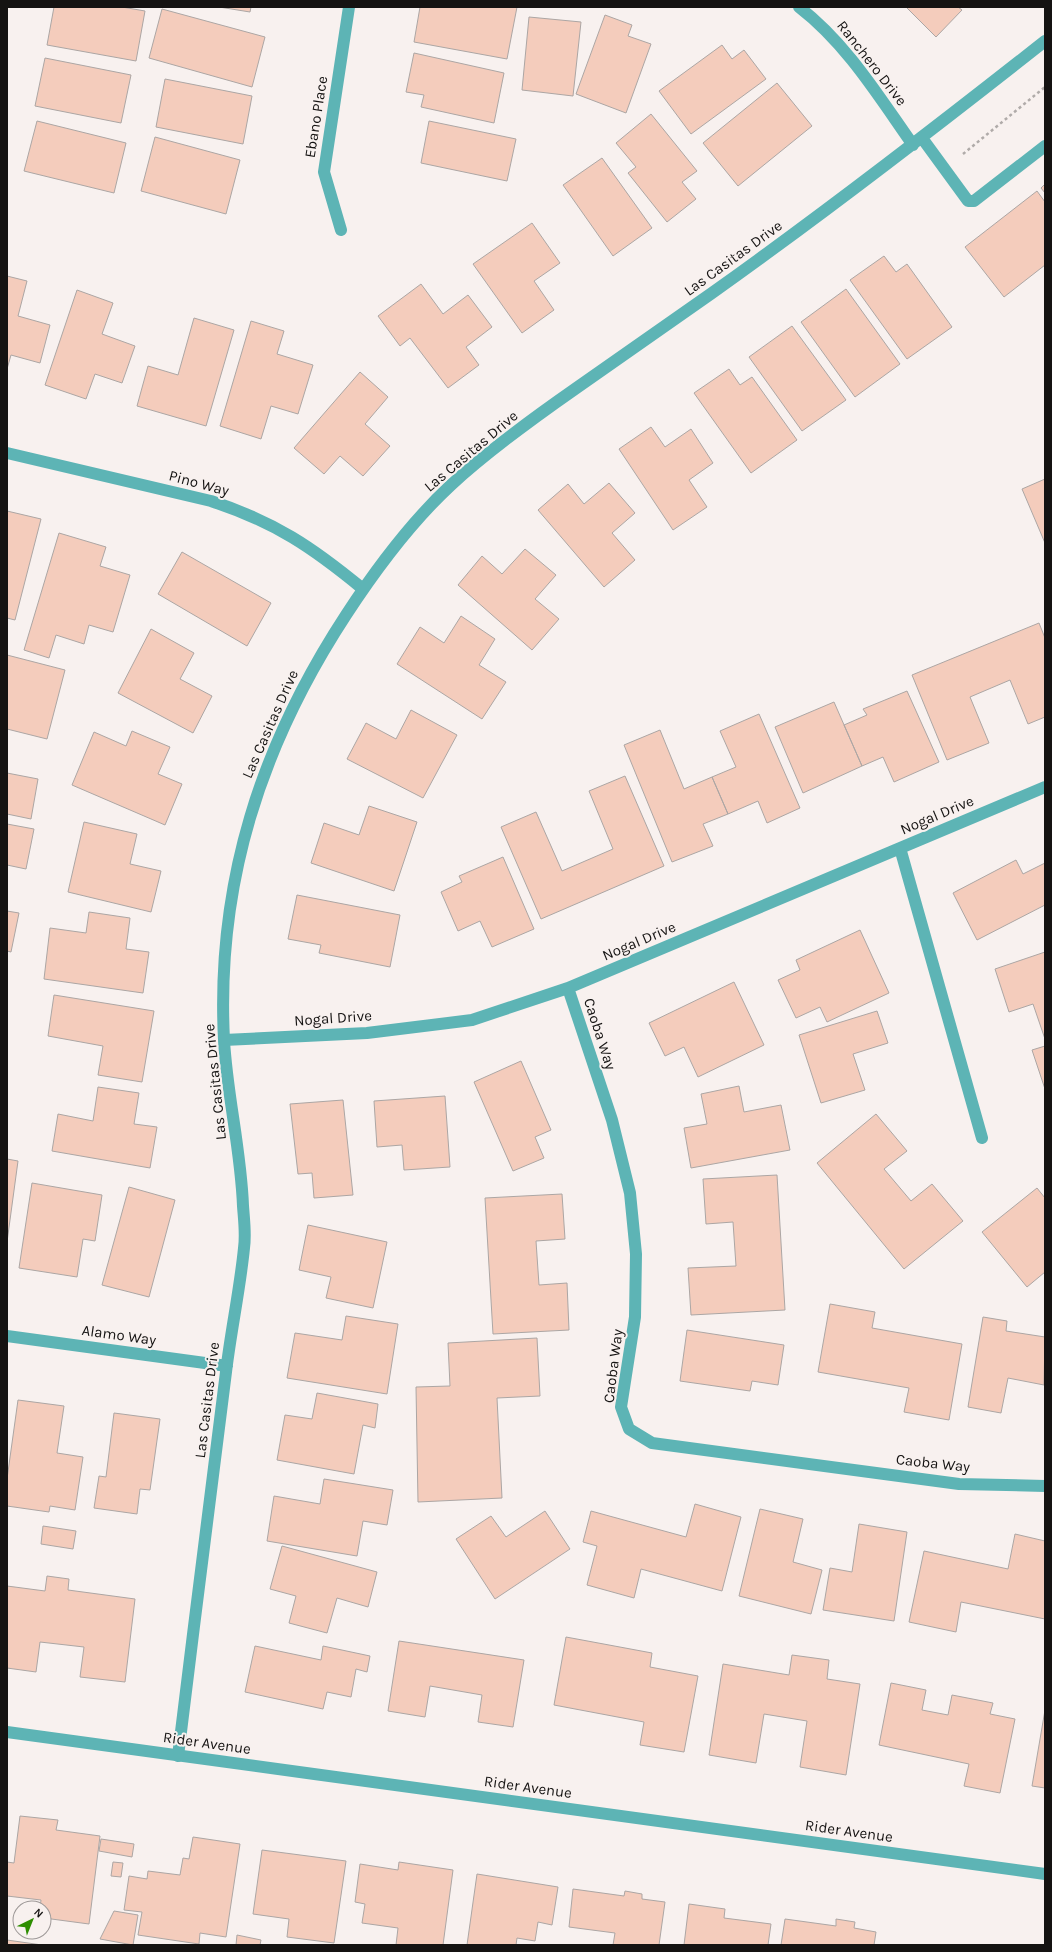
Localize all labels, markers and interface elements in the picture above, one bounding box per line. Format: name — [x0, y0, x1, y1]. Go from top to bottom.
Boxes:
street label: Ranchero Drive — [833, 17, 911, 109]
street label: Ebano Place — [301, 75, 331, 159]
street label: Las Casitas Drive — [680, 216, 786, 300]
street label: Las Casitas Drive — [420, 407, 522, 495]
street label: Pino Way — [167, 466, 231, 500]
street label: Las Casitas Drive — [238, 667, 302, 781]
street label: Nogal Drive — [898, 791, 976, 839]
street label: Nogal Drive — [600, 917, 678, 965]
street label: Caoba Way — [580, 996, 620, 1072]
street label: Nogal Drive — [293, 1006, 373, 1030]
street label: Las Casitas Drive — [200, 1023, 230, 1141]
street label: Alamo Way — [81, 1321, 157, 1349]
street label: Caoba Way — [600, 1328, 626, 1404]
street label: Las Casitas Drive — [191, 1341, 223, 1459]
street label: Caoba Way — [895, 1450, 971, 1476]
street label: Rider Avenue — [162, 1728, 252, 1758]
street label: Rider Avenue — [483, 1772, 573, 1802]
street label: Rider Avenue — [804, 1816, 894, 1846]
north arrow — [12, 1900, 52, 1940]
text: N — [31, 1906, 46, 1920]

